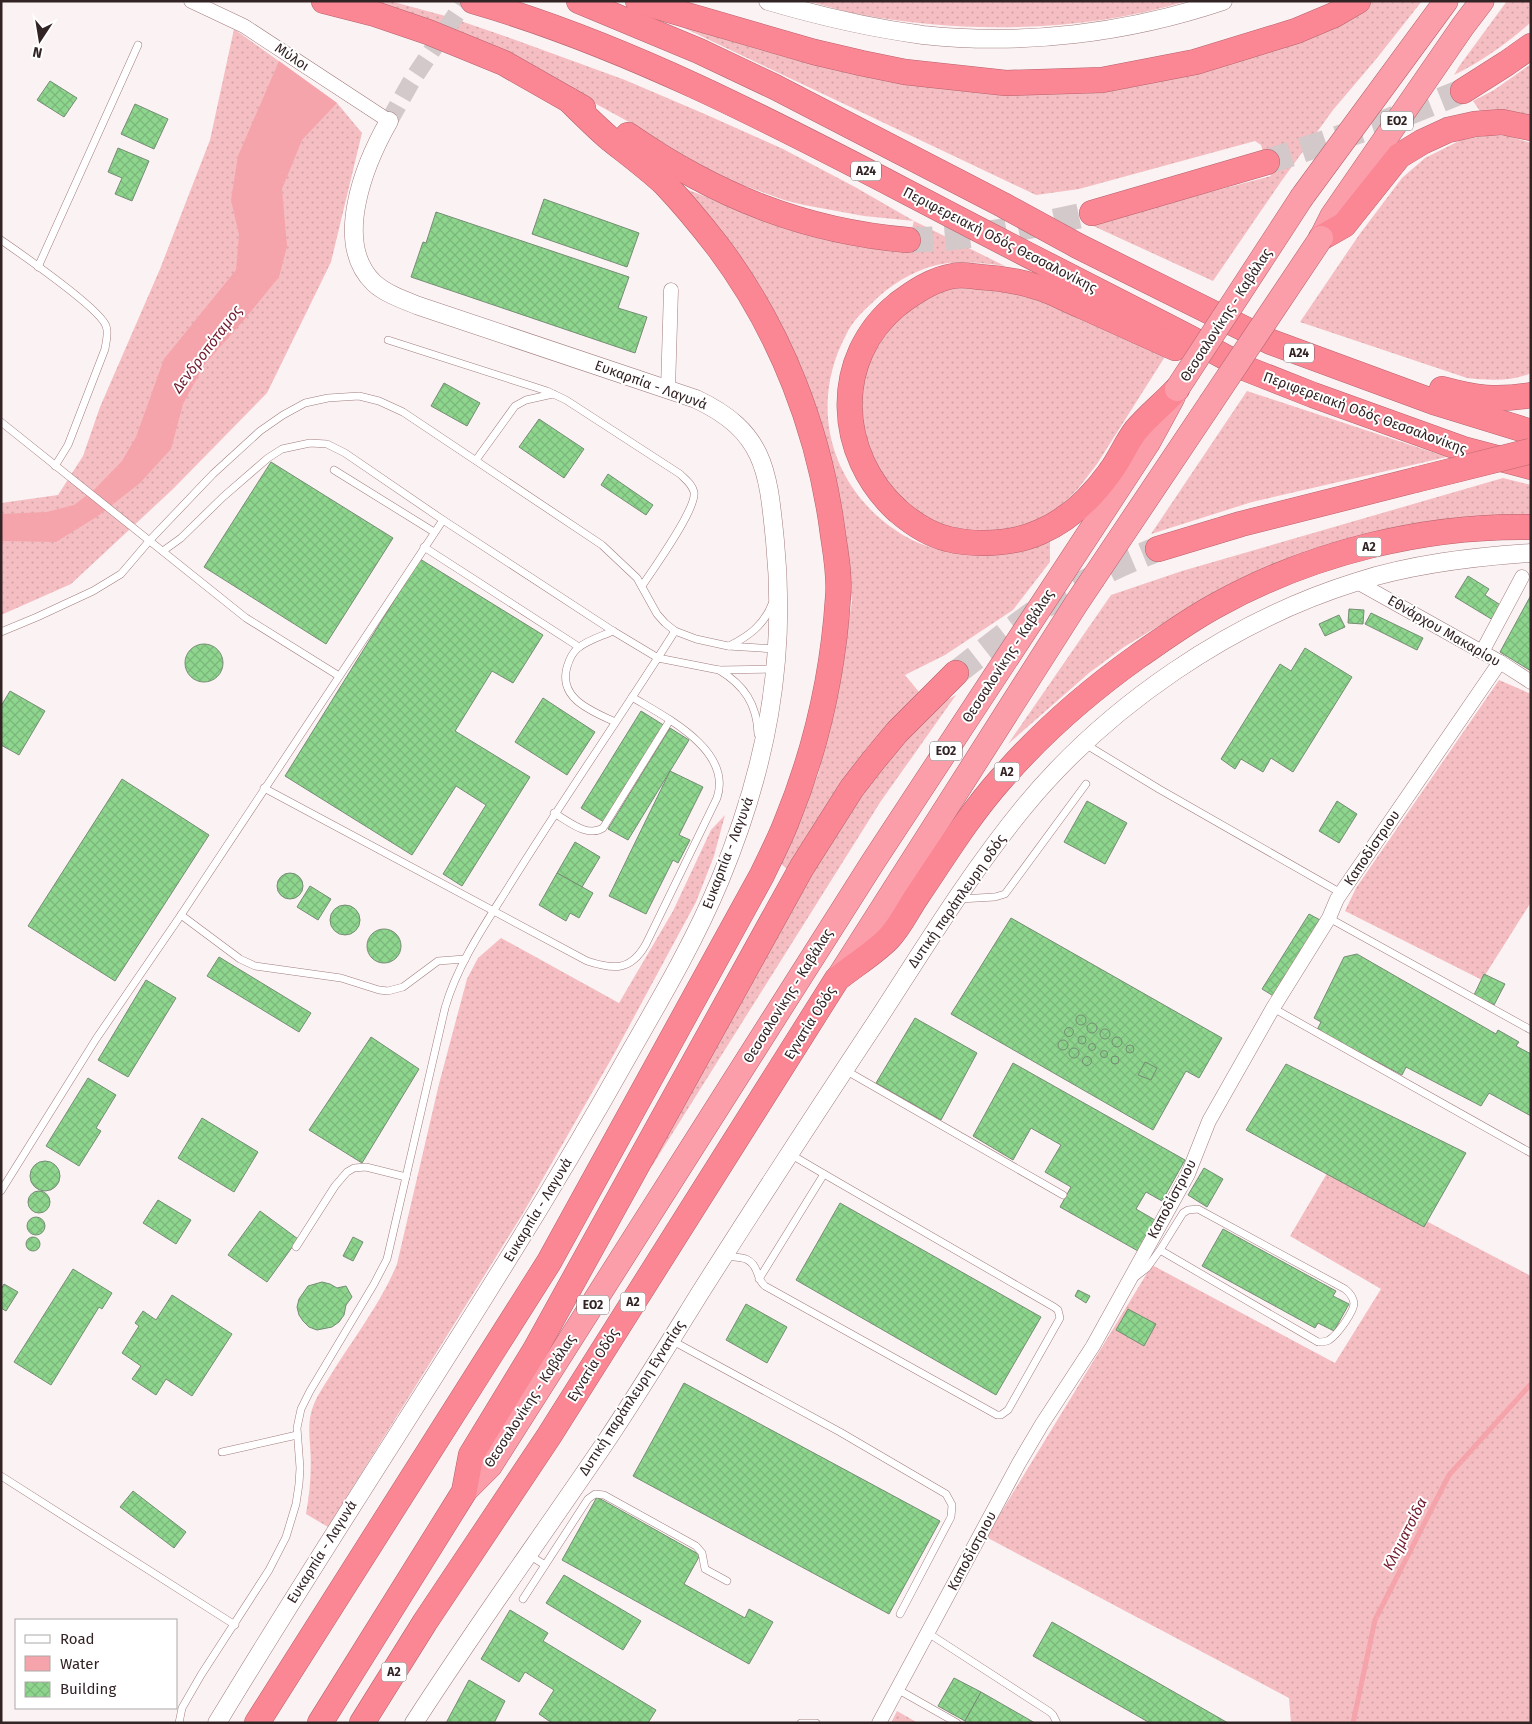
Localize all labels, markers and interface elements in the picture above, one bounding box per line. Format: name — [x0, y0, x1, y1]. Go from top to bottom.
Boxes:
north arrow — [15, 15, 65, 65]
street label: Μύλοι — [272, 39, 312, 75]
text: N — [31, 43, 44, 62]
road number: ΕΟ2 — [1381, 112, 1413, 130]
road number: Α24 — [851, 162, 881, 180]
street label: Περιφερειακή Οδός Θεσσαλονίκης — [900, 184, 1100, 297]
street label: Θεσσαλονίκης - Καβάλας — [1177, 245, 1276, 385]
water label: Δενδροπόταμος — [168, 301, 246, 397]
road number: Α24 — [1284, 343, 1314, 362]
street label: Ευκαρπία - Λαγυνά — [592, 357, 710, 413]
street label: Περιφερειακή Οδός Θεσσαλονίκης — [1261, 368, 1470, 458]
road number: Α2 — [1356, 538, 1382, 556]
street label: Θεσσαλονίκης - Καβάλας — [959, 586, 1058, 726]
street label: Εθνάρχου Μακαρίου — [1385, 592, 1503, 670]
road number: ΕΟ2 — [930, 741, 962, 760]
road number: Α2 — [994, 762, 1020, 782]
street label: Ευκαρπία - Λαγυνά — [699, 795, 757, 911]
street label: Καποδίστριου — [1341, 807, 1403, 889]
street label: Δυτική παράπλευρη οδός — [904, 831, 1010, 971]
street label: Θεσσαλονίκης - Καβάλας — [740, 925, 837, 1066]
street label: Εγνατία Οδός — [781, 983, 840, 1063]
street label: Ευκαρπία - Λαγυνά — [500, 1155, 576, 1265]
street label: Καποδίστριου — [1144, 1156, 1200, 1242]
road number: Α2 — [620, 1292, 646, 1311]
road number: ΕΟ2 — [577, 1296, 609, 1314]
street label: Δυτική παράπλευρη Εγνατίας — [575, 1317, 689, 1479]
street label: Εγνατία Οδός — [564, 1325, 623, 1405]
street label: Θεσσαλονίκης - Καβάλας — [481, 1331, 580, 1471]
water label: Κληματσίδα — [1379, 1495, 1431, 1573]
street label: Ευκαρπία - Λαγυνά — [283, 1497, 361, 1607]
street label: Καποδίστριου — [944, 1508, 1000, 1594]
legend — [15, 1619, 178, 1709]
text: Road — [60, 1630, 95, 1648]
text: Water — [60, 1655, 99, 1673]
road number: Α2 — [382, 1662, 406, 1681]
text: Building — [60, 1680, 116, 1698]

